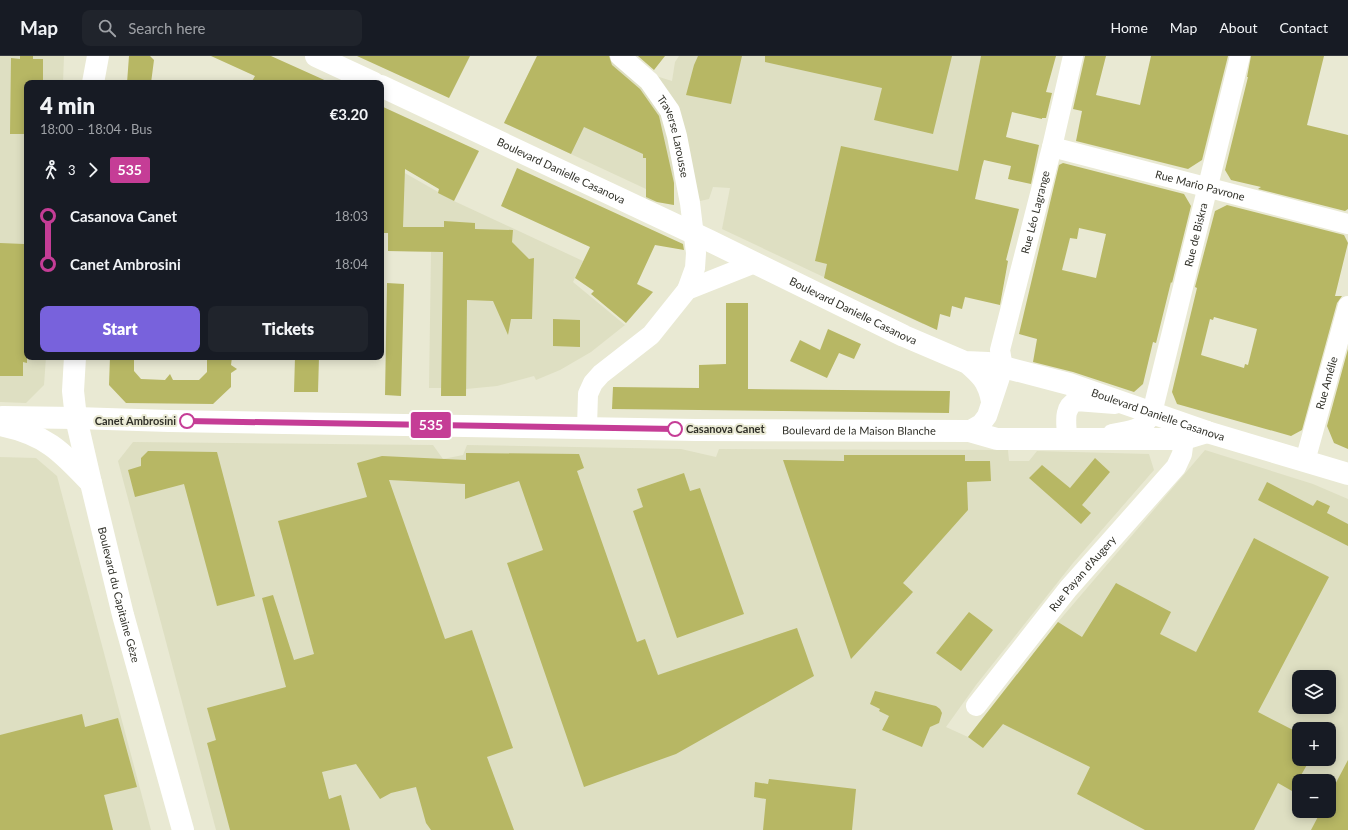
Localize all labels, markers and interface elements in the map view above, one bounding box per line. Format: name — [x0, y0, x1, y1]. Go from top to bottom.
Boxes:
search box — [82, 10, 362, 46]
text: Map — [20, 16, 58, 39]
icon: search — [96, 17, 118, 39]
text: Search here — [128, 19, 206, 37]
text: Home — [1110, 19, 1148, 36]
text: Map — [1170, 19, 1197, 36]
text: About — [1219, 19, 1257, 36]
text: Contact — [1279, 19, 1328, 36]
text: 4 min — [40, 92, 95, 119]
street label: Traverse Larousse — [655, 92, 692, 179]
text: €3.20 — [330, 105, 368, 123]
text: 18:00 – 18:04 · Bus — [40, 121, 152, 137]
street label: Boulevard Danielle Casanova — [495, 135, 627, 206]
icon: walk — [40, 159, 62, 181]
icon: forward — [82, 159, 104, 181]
text: 535 — [118, 161, 142, 178]
text: 3 — [68, 162, 76, 178]
street label: Rue Mario Pavrone — [1154, 167, 1247, 203]
street label: Rue Léo Lagrange — [1018, 169, 1052, 255]
street label: Rue de Biskra — [1181, 201, 1210, 268]
text: Casanova Canet — [70, 207, 177, 225]
text: 18:03 — [335, 208, 368, 224]
text: Canet Ambrosini — [70, 255, 181, 273]
text: 18:04 — [335, 256, 368, 272]
street label: Boulevard Danielle Casanova — [788, 274, 919, 347]
button: Start — [40, 306, 200, 352]
button: Tickets — [208, 306, 368, 352]
street label: Rue Amélie — [1313, 355, 1340, 411]
street label: Boulevard Danielle Casanova — [1090, 385, 1226, 443]
line badge: 535 — [408, 412, 454, 438]
marker: Canet Ambrosini — [179, 413, 195, 429]
place label: Canet Ambrosini — [95, 414, 176, 427]
text: 535 — [419, 416, 443, 433]
marker: Casanova Canet — [667, 421, 683, 437]
place label: Casanova Canet — [686, 422, 765, 435]
street label: Boulevard de la Maison Blanche — [782, 423, 936, 437]
street label: Boulevard du Capitaine Gèze — [96, 525, 143, 664]
street label: Rue Payan d'Augery — [1046, 532, 1118, 614]
map controls — [1292, 670, 1336, 818]
button: layers — [1292, 670, 1336, 714]
button: + — [1292, 722, 1336, 766]
button: − — [1292, 774, 1336, 818]

